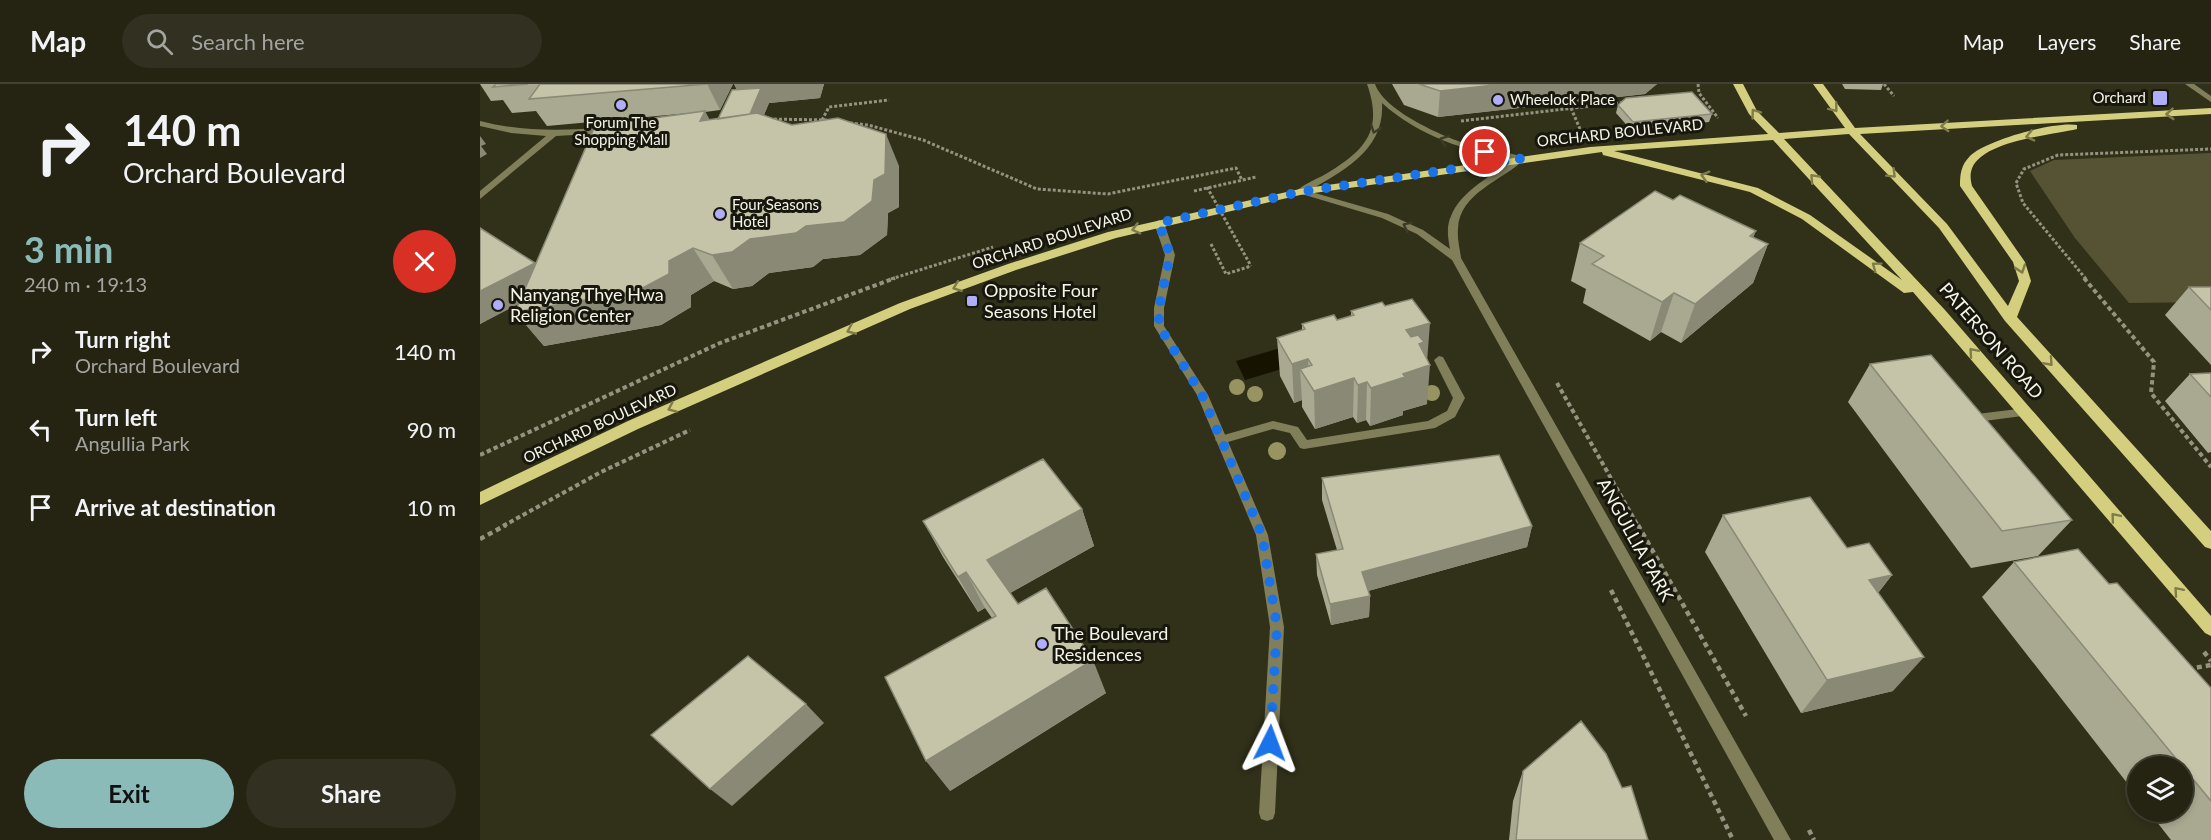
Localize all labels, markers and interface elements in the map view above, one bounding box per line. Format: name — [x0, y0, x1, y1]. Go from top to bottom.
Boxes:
search box — [122, 14, 542, 68]
text: Map — [30, 24, 86, 58]
icon: search — [143, 25, 176, 58]
text: Search here — [191, 28, 305, 55]
text: Map — [1963, 29, 2004, 54]
text: Layers — [2037, 29, 2096, 54]
text: Share — [2129, 29, 2181, 54]
place label: Orchard — [2092, 88, 2146, 106]
marker: Orchard — [2151, 89, 2169, 107]
place label: Wheelock Place — [1510, 90, 1615, 108]
marker: Wheelock Place — [1491, 93, 1505, 107]
marker: Forum The Shopping Mall — [614, 98, 628, 112]
one-way arrow — [1827, 101, 1838, 112]
text: 140 m — [123, 105, 241, 155]
one-way arrow — [2165, 107, 2174, 120]
icon: right — [24, 108, 102, 186]
one-way arrow — [1751, 108, 1762, 119]
place label: Forum The Shopping Mall — [574, 113, 668, 148]
street label: ORCHARD BOULEVARD — [1536, 114, 1704, 150]
one-way arrow — [1940, 119, 1949, 132]
one-way arrow — [1369, 123, 1382, 133]
pin — [1459, 126, 1510, 177]
one-way arrow — [2026, 129, 2036, 142]
one-way arrow — [1439, 135, 1450, 147]
icon: arrive — [1468, 135, 1501, 168]
text: Orchard Boulevard — [123, 156, 346, 189]
one-way arrow — [1885, 167, 1896, 177]
one-way arrow — [1700, 171, 1710, 184]
one-way arrow — [1810, 175, 1821, 185]
place label: Four Seasons Hotel — [732, 195, 819, 230]
street label: ORCHARD BOULEVARD — [970, 204, 1134, 272]
marker: Four Seasons Hotel — [713, 207, 727, 221]
one-way arrow — [1131, 222, 1142, 234]
one-way arrow — [1403, 222, 1414, 234]
text: 3 min — [24, 227, 113, 271]
button: close — [393, 230, 456, 293]
one-way arrow — [1872, 262, 1883, 273]
one-way arrow — [2014, 264, 2027, 274]
text: 240 m · 19:13 — [24, 272, 147, 296]
street label: PATERSON ROAD — [1935, 278, 2048, 403]
place label: Opposite Four Seasons Hotel — [984, 279, 1098, 322]
one-way arrow — [952, 280, 963, 292]
place label: Nanyang Thye Hwa Religion Center — [510, 283, 664, 326]
marker: Opposite Four Seasons Hotel — [965, 294, 979, 308]
marker: Nanyang Thye Hwa Religion Center — [491, 298, 505, 312]
one-way arrow — [846, 322, 857, 334]
text: Turn right — [75, 326, 170, 353]
icon: right — [24, 335, 57, 368]
text: 140 m — [394, 338, 456, 365]
one-way arrow — [1970, 348, 1981, 359]
text: Orchard Boulevard — [75, 353, 240, 377]
one-way arrow — [2042, 355, 2053, 366]
street label: ORCHARD BOULEVARD — [520, 380, 679, 467]
one-way arrow — [668, 400, 679, 412]
text: Turn left — [75, 404, 157, 431]
icon: left — [24, 413, 57, 446]
text: 90 m — [407, 416, 456, 443]
text: Angullia Park — [75, 431, 190, 455]
street label: ANGULLIA PARK — [1593, 474, 1679, 605]
icon: arrive — [24, 491, 57, 524]
text: Arrive at destination — [75, 494, 276, 521]
text: 10 m — [407, 494, 456, 521]
one-way arrow — [2111, 513, 2122, 524]
one-way arrow — [2174, 587, 2185, 598]
place label: The Boulevard Residences — [1054, 622, 1168, 665]
marker: The Boulevard Residences — [1035, 637, 1049, 651]
position arrow — [1238, 711, 1302, 775]
map controls — [2127, 756, 2193, 822]
button: layers — [2127, 756, 2193, 822]
button: Exit — [24, 759, 234, 828]
button: Share — [246, 759, 456, 828]

